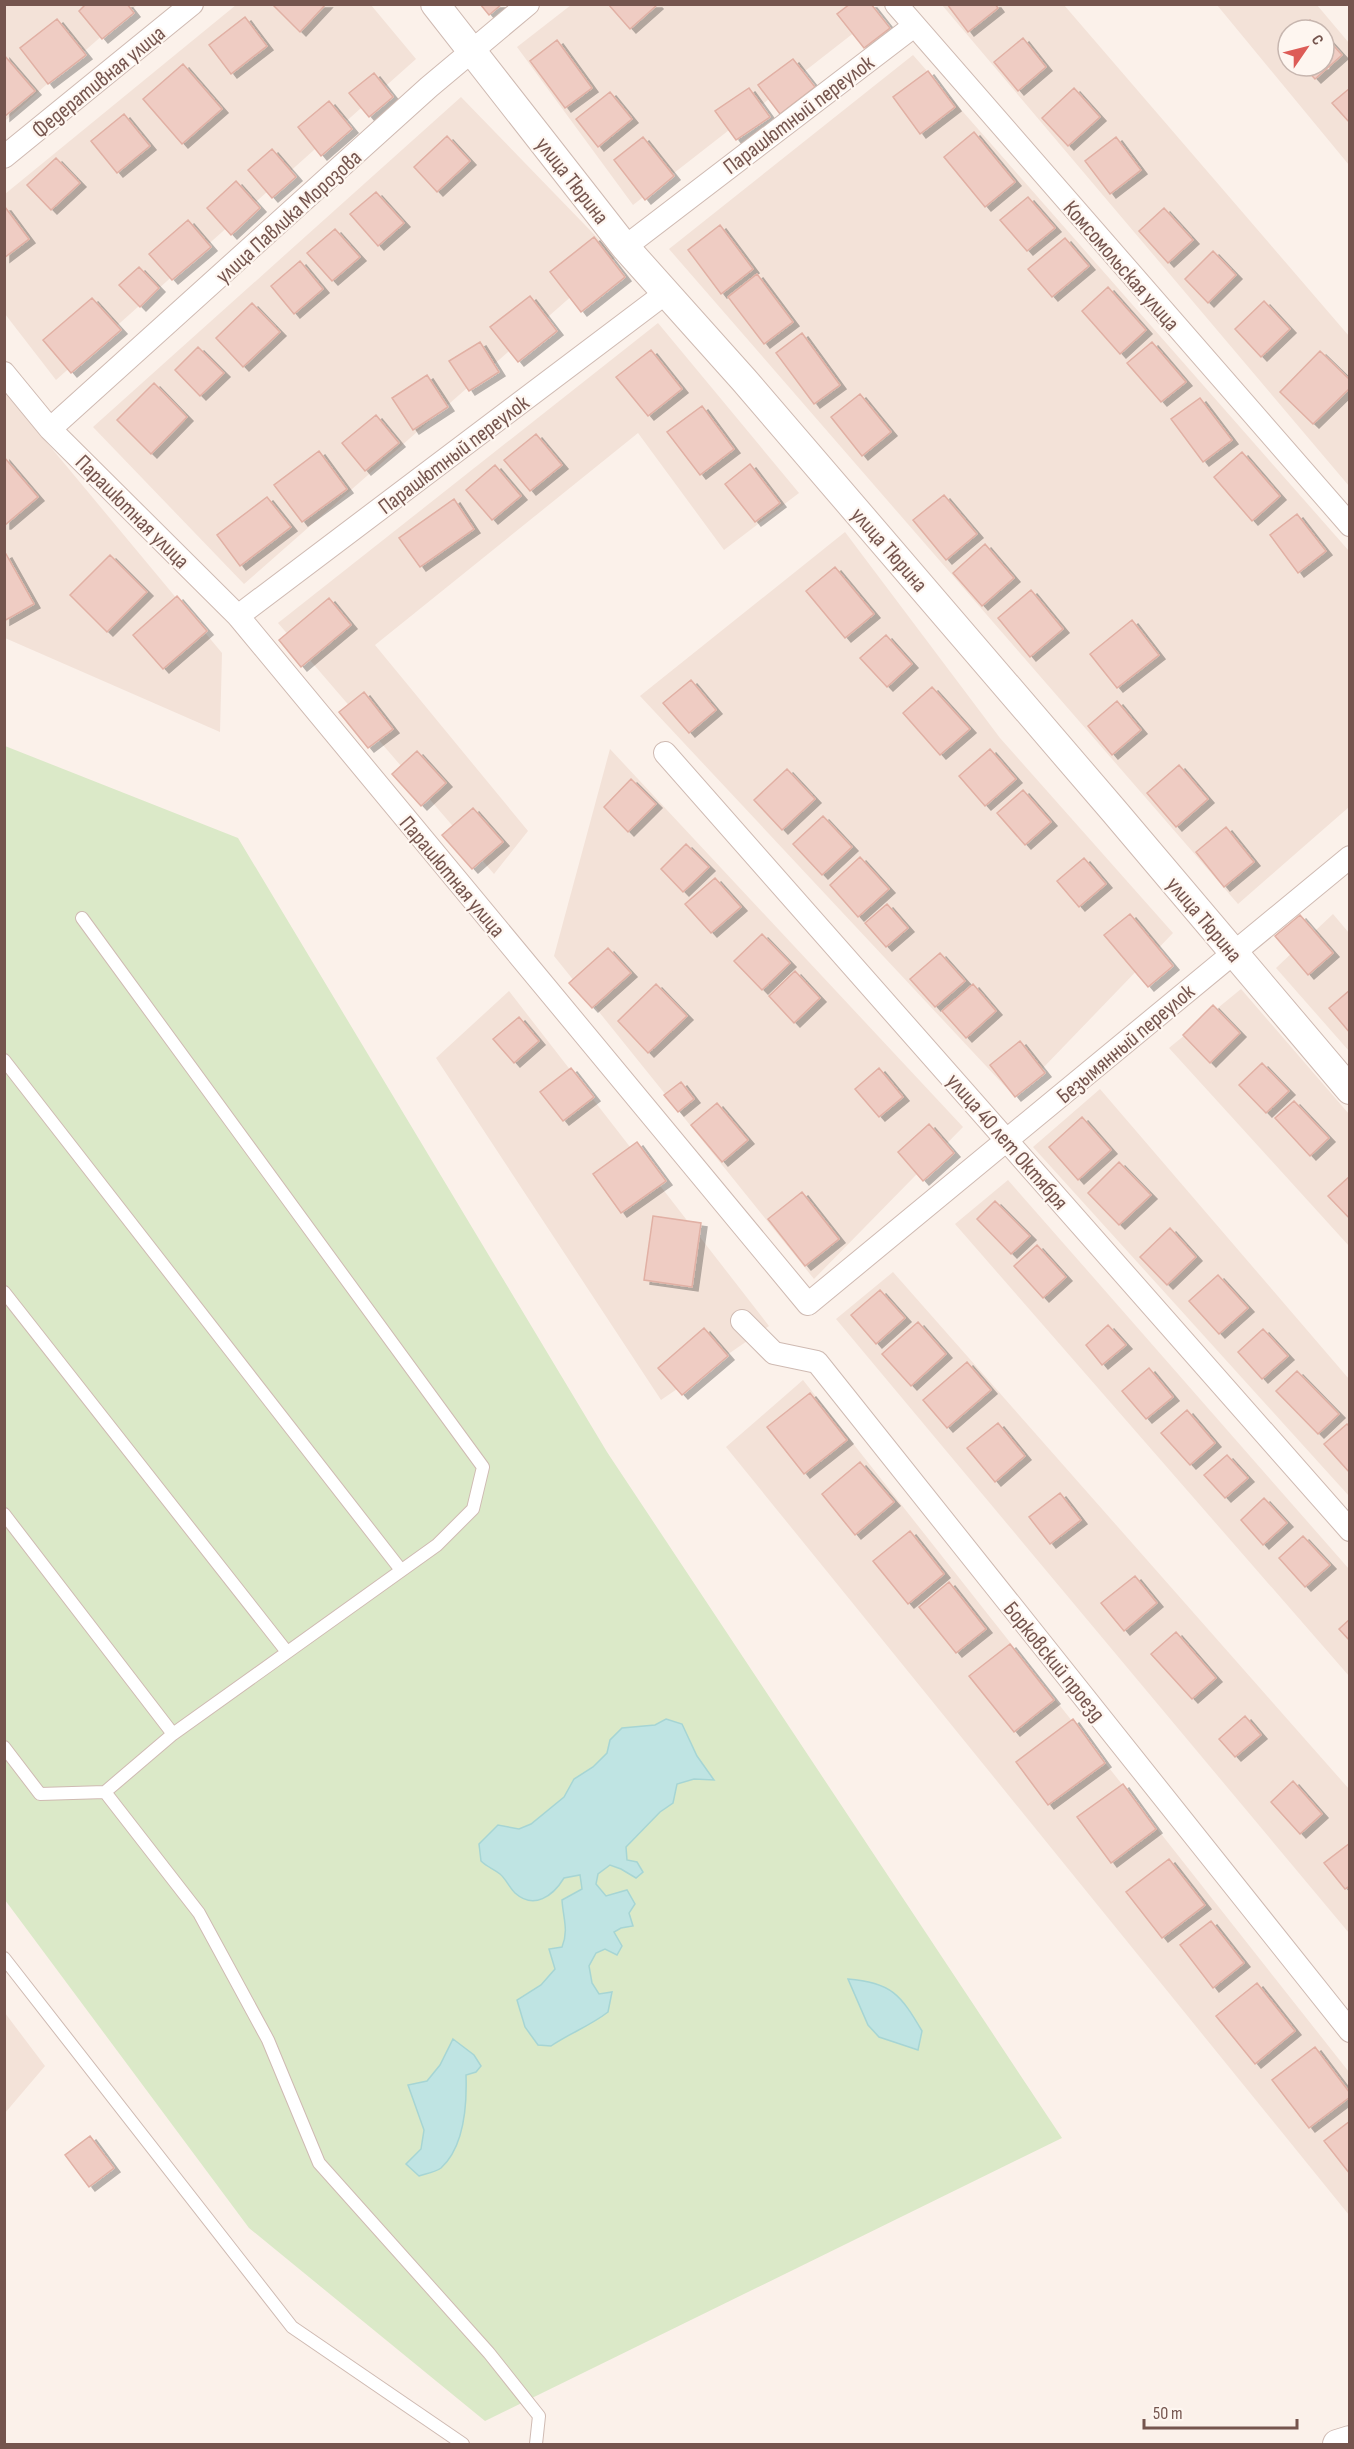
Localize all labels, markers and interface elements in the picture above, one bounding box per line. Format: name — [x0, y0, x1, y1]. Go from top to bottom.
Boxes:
north arrow — [1276, 18, 1336, 78]
street label: Федеративная улица — [27, 20, 171, 144]
text: С — [1307, 31, 1327, 49]
street label: Парашютный переулок — [718, 49, 880, 181]
street label: улица Тюрина — [529, 132, 614, 230]
street label: улица Павлика Морозова — [210, 144, 368, 290]
street label: Комсомольская улица — [1057, 195, 1185, 337]
street label: Парашютный переулок — [373, 389, 535, 521]
street label: Парашютная улица — [69, 449, 195, 575]
street label: улица Тюрина — [845, 502, 933, 598]
street label: Парашютная улица — [393, 811, 511, 943]
street label: улица Тюрина — [1160, 872, 1247, 968]
street label: Безымянный переулок — [1052, 978, 1201, 1110]
street label: улица 40 лет Октября — [940, 1068, 1073, 1216]
street label: Борковский проезд — [997, 1596, 1111, 1727]
scale bar — [1144, 2392, 1297, 2430]
text: 50 m — [1153, 2403, 1183, 2424]

